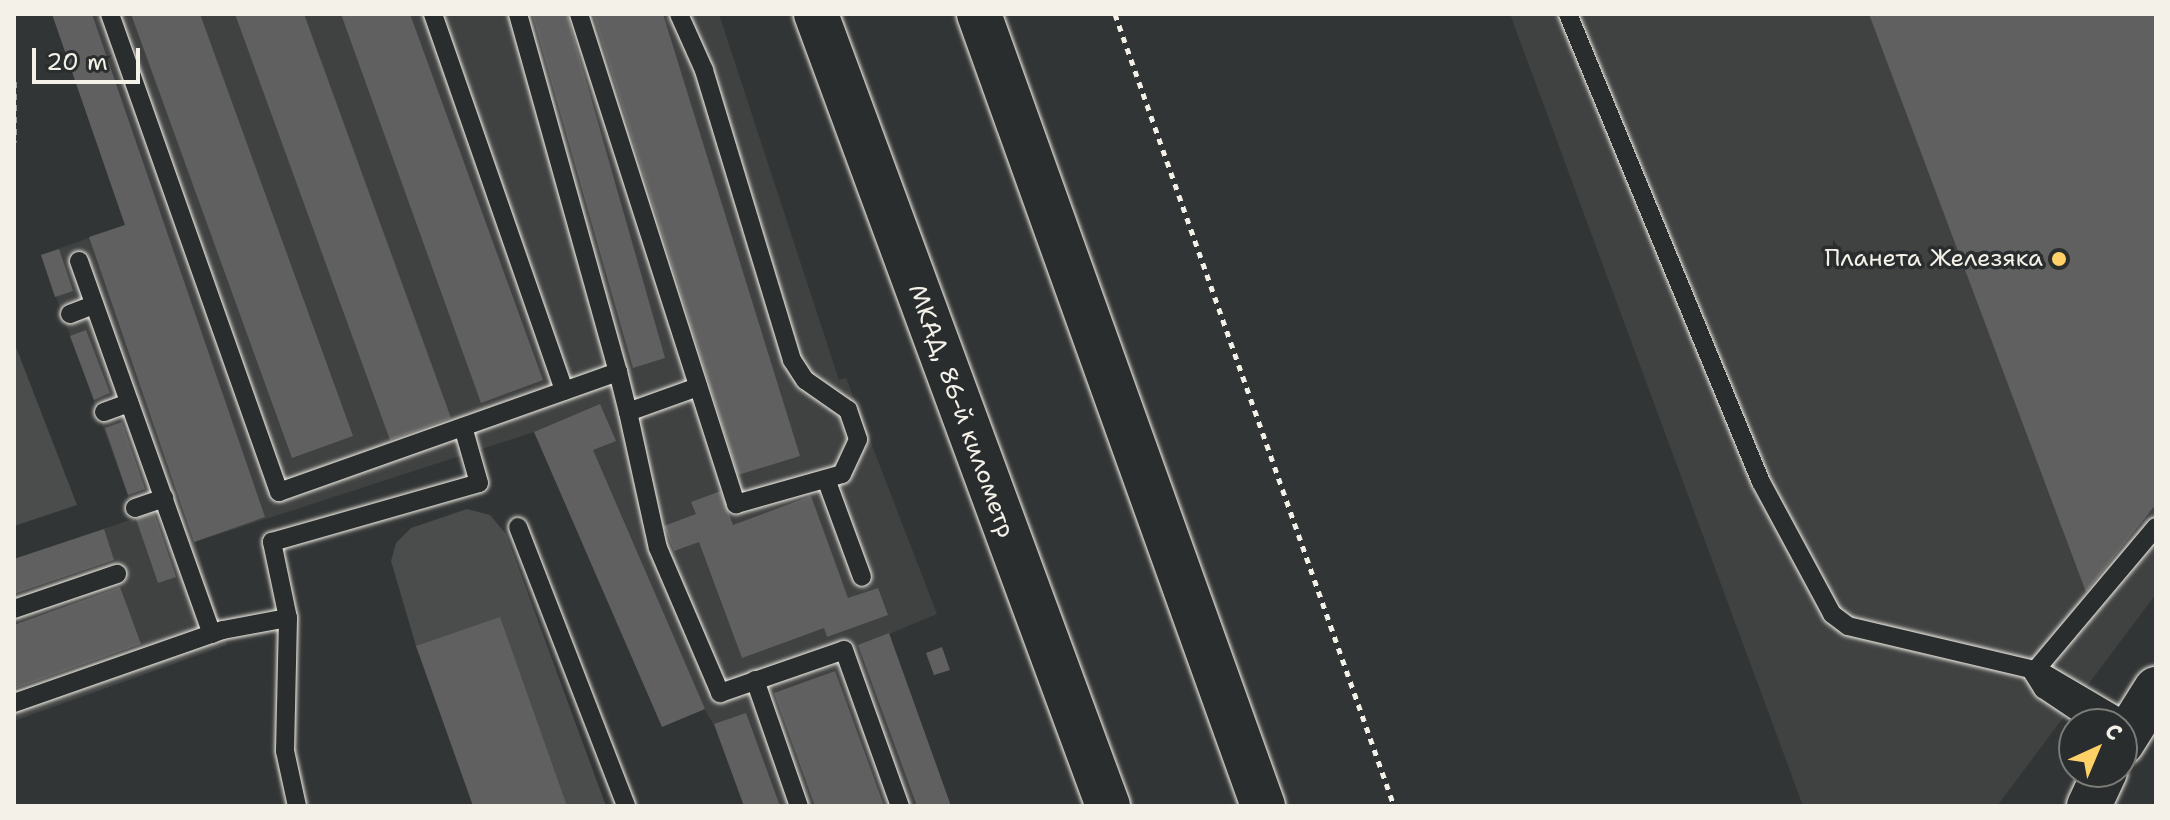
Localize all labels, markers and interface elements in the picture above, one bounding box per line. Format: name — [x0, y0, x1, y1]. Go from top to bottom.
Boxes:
scale bar — [36, 32, 144, 82]
text: 20 m — [46, 46, 108, 78]
place label: Планета Железяка — [1824, 245, 2043, 273]
marker: Планета Железяка — [2050, 250, 2068, 268]
street label: МКАД, 86-й километр — [902, 280, 1020, 542]
north arrow — [2058, 708, 2138, 788]
text: С — [2099, 717, 2129, 747]

